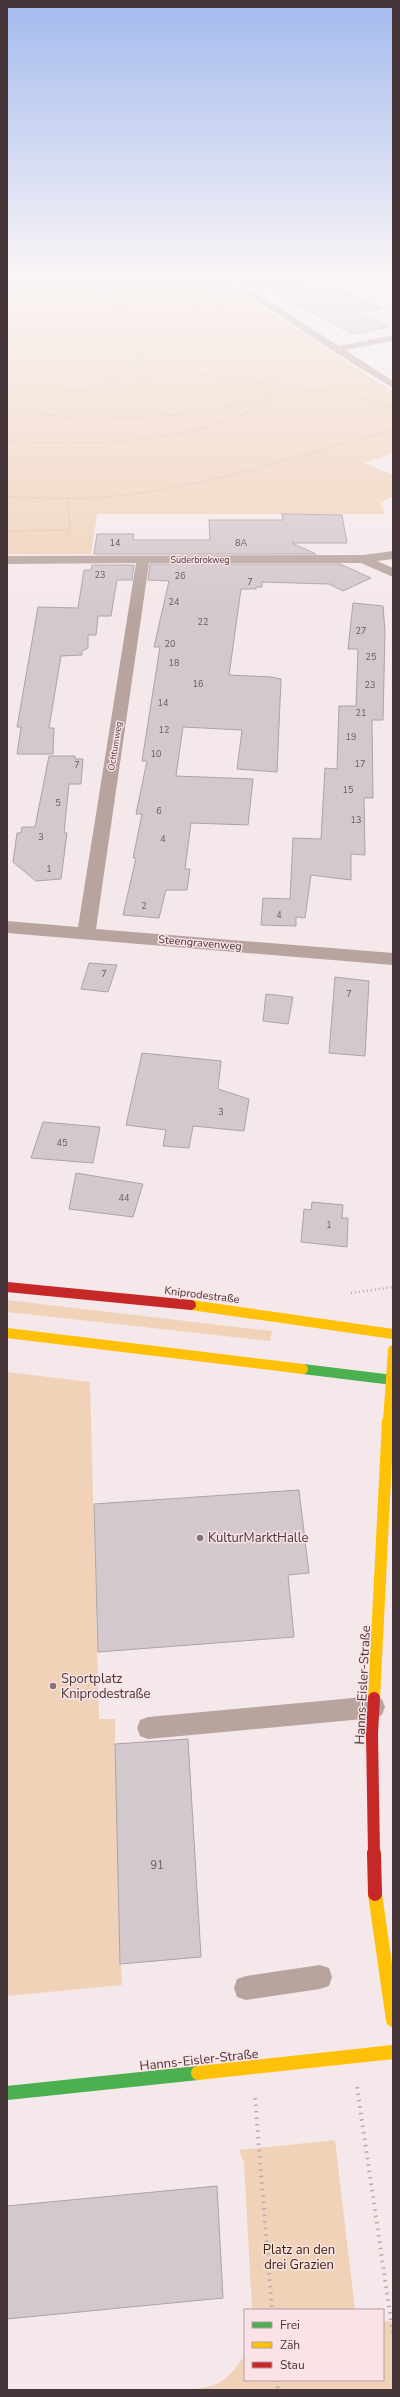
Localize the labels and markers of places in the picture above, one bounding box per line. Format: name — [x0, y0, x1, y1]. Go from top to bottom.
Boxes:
place label: KulturMarktHalle — [208, 1529, 308, 1547]
marker: KulturMarktHalle — [195, 1533, 205, 1543]
place label: Sportplatz Kniprodestraße — [61, 1670, 151, 1703]
marker: Sportplatz Kniprodestraße — [48, 1681, 58, 1691]

